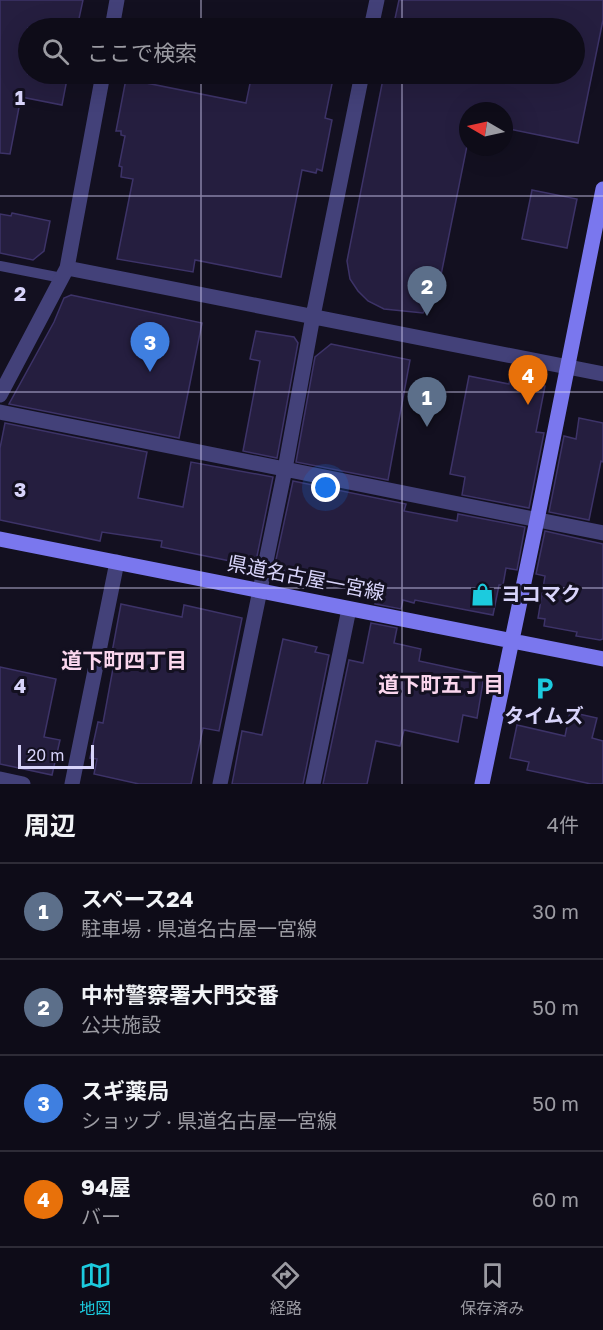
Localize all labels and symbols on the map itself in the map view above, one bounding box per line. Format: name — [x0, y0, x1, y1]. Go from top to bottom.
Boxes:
text: 1 — [15, 85, 25, 109]
north arrow — [459, 102, 513, 156]
pin: 2 — [408, 266, 446, 316]
text: 2 — [14, 281, 26, 305]
pin: 3 — [130, 322, 170, 372]
pin: 4 — [508, 356, 548, 405]
pin: 1 — [408, 378, 446, 427]
your location — [311, 473, 340, 502]
text: 3 — [14, 477, 26, 501]
street label: 県道名古屋一宮線 — [225, 550, 387, 604]
shop icon: ヨコマク — [470, 581, 496, 607]
place label: ヨコマク — [501, 581, 581, 605]
district label: 道下町四丁目 — [61, 647, 187, 673]
district label: 道下町五丁目 — [378, 671, 504, 697]
text: 4 — [14, 673, 26, 697]
parking icon: タイムズ — [531, 675, 557, 701]
place label: タイムズ — [504, 703, 584, 727]
scale bar — [18, 742, 94, 770]

